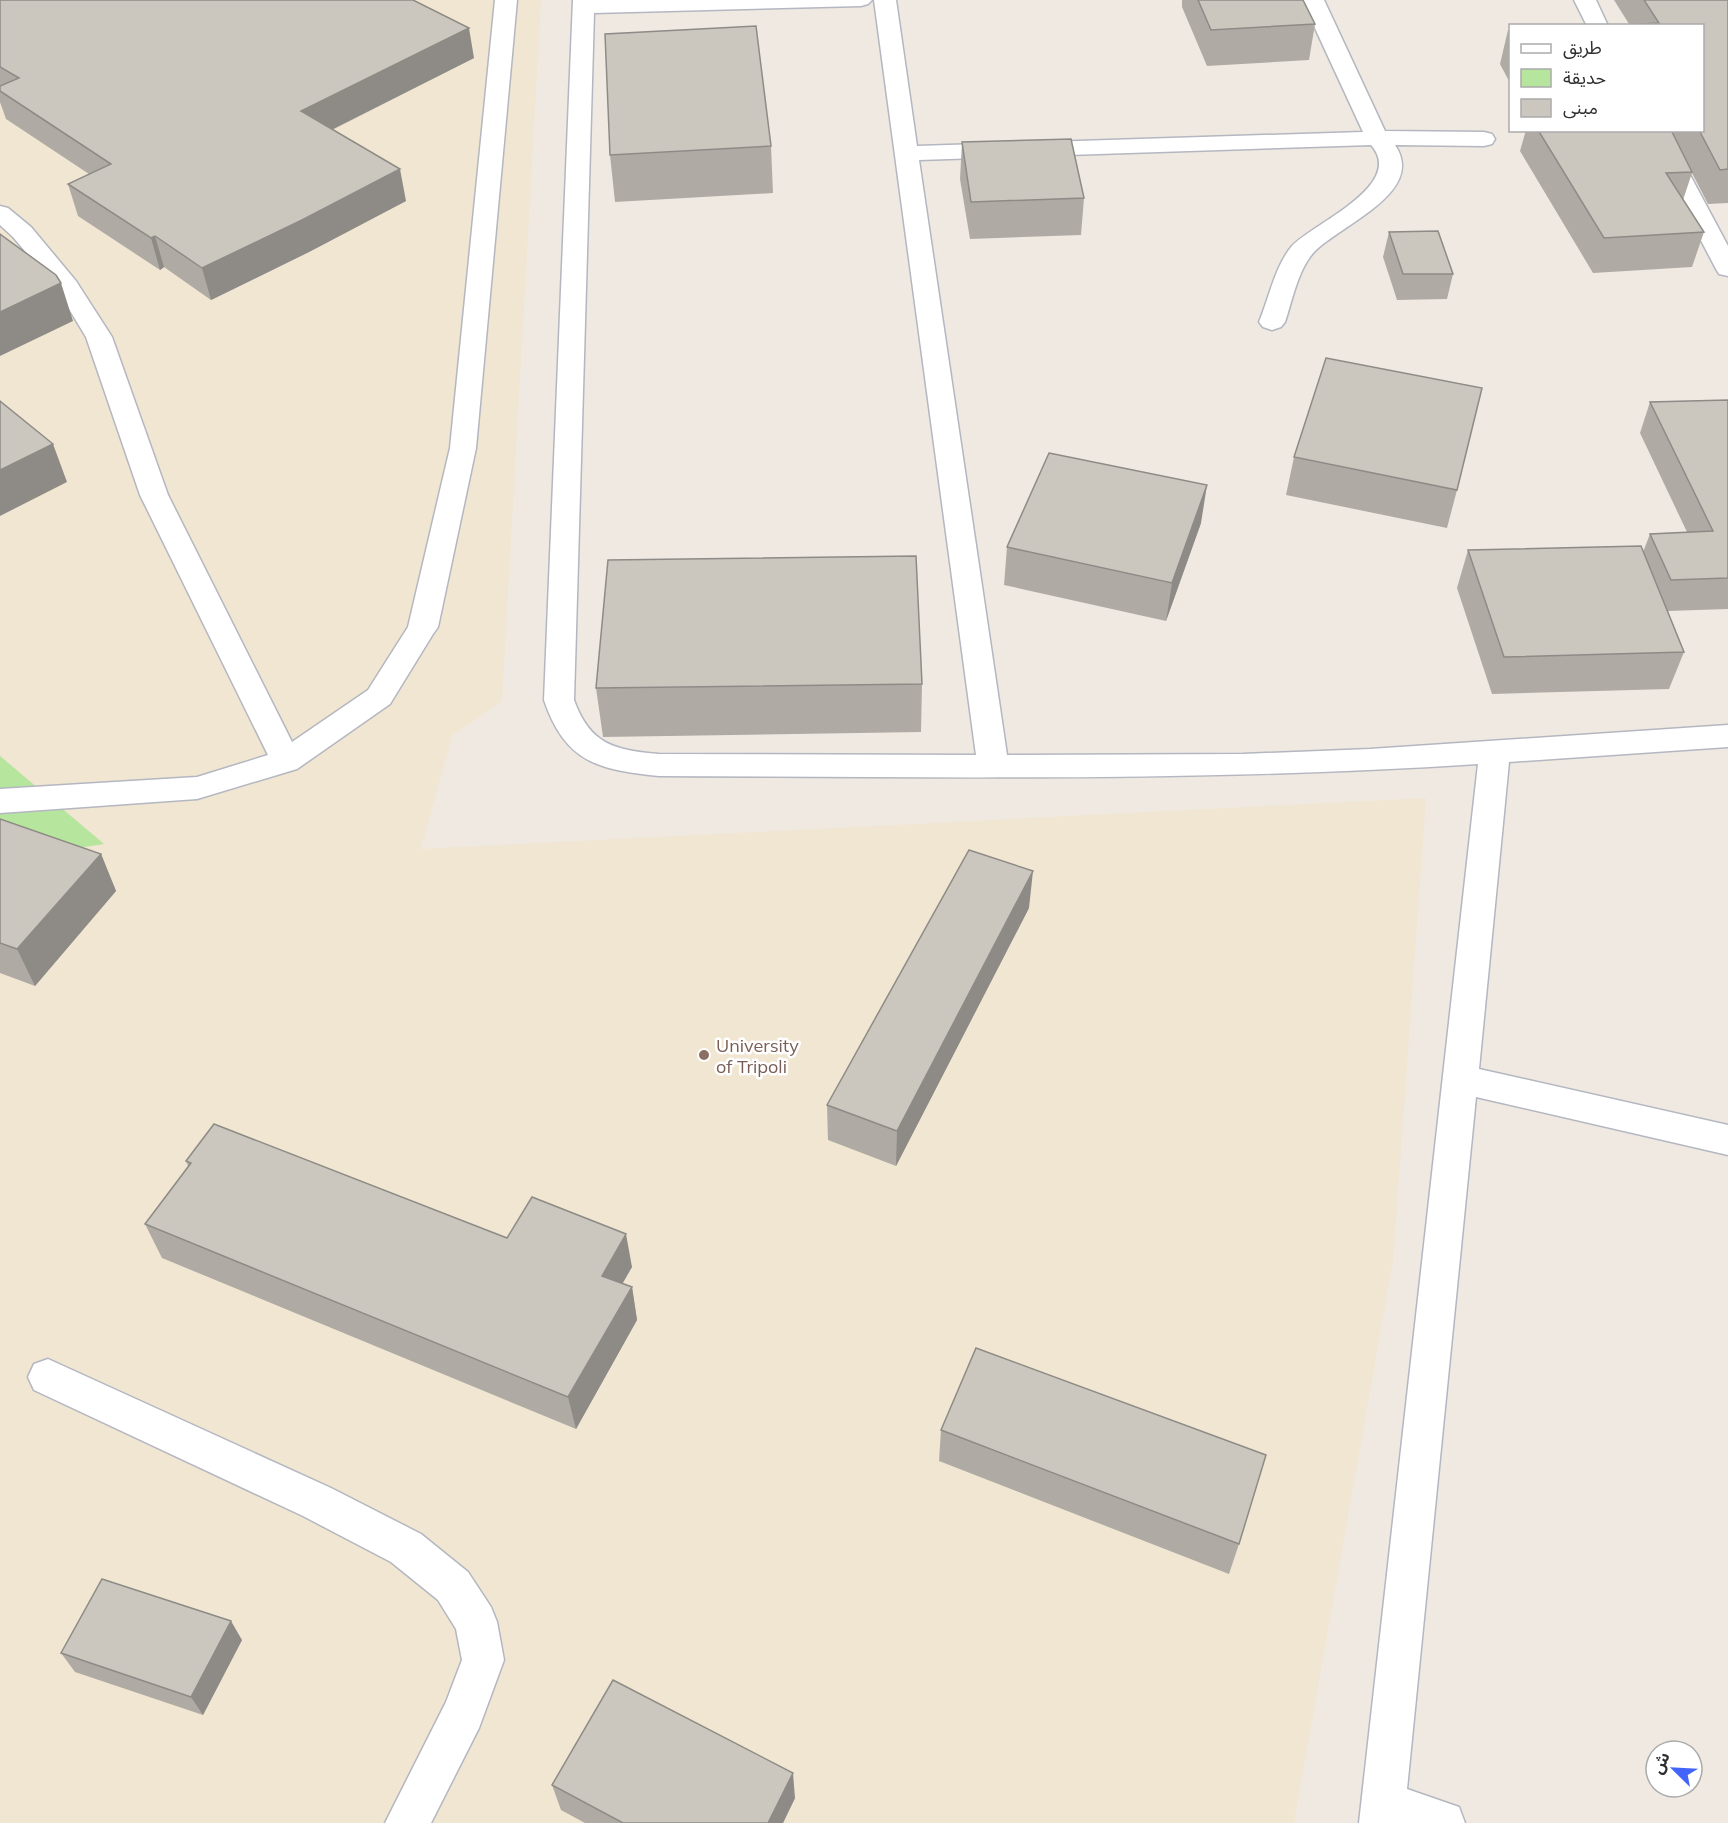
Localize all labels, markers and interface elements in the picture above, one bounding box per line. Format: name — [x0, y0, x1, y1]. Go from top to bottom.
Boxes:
legend — [1509, 24, 1704, 132]
text: طريق — [1563, 36, 1602, 59]
text: حديقة — [1563, 66, 1606, 89]
text: مبنى — [1563, 96, 1598, 119]
place label: University of Tripoli — [716, 1034, 799, 1078]
marker: University of Tripoli — [697, 1048, 711, 1062]
north arrow — [1644, 1739, 1704, 1799]
text: ش — [1647, 1749, 1674, 1777]

